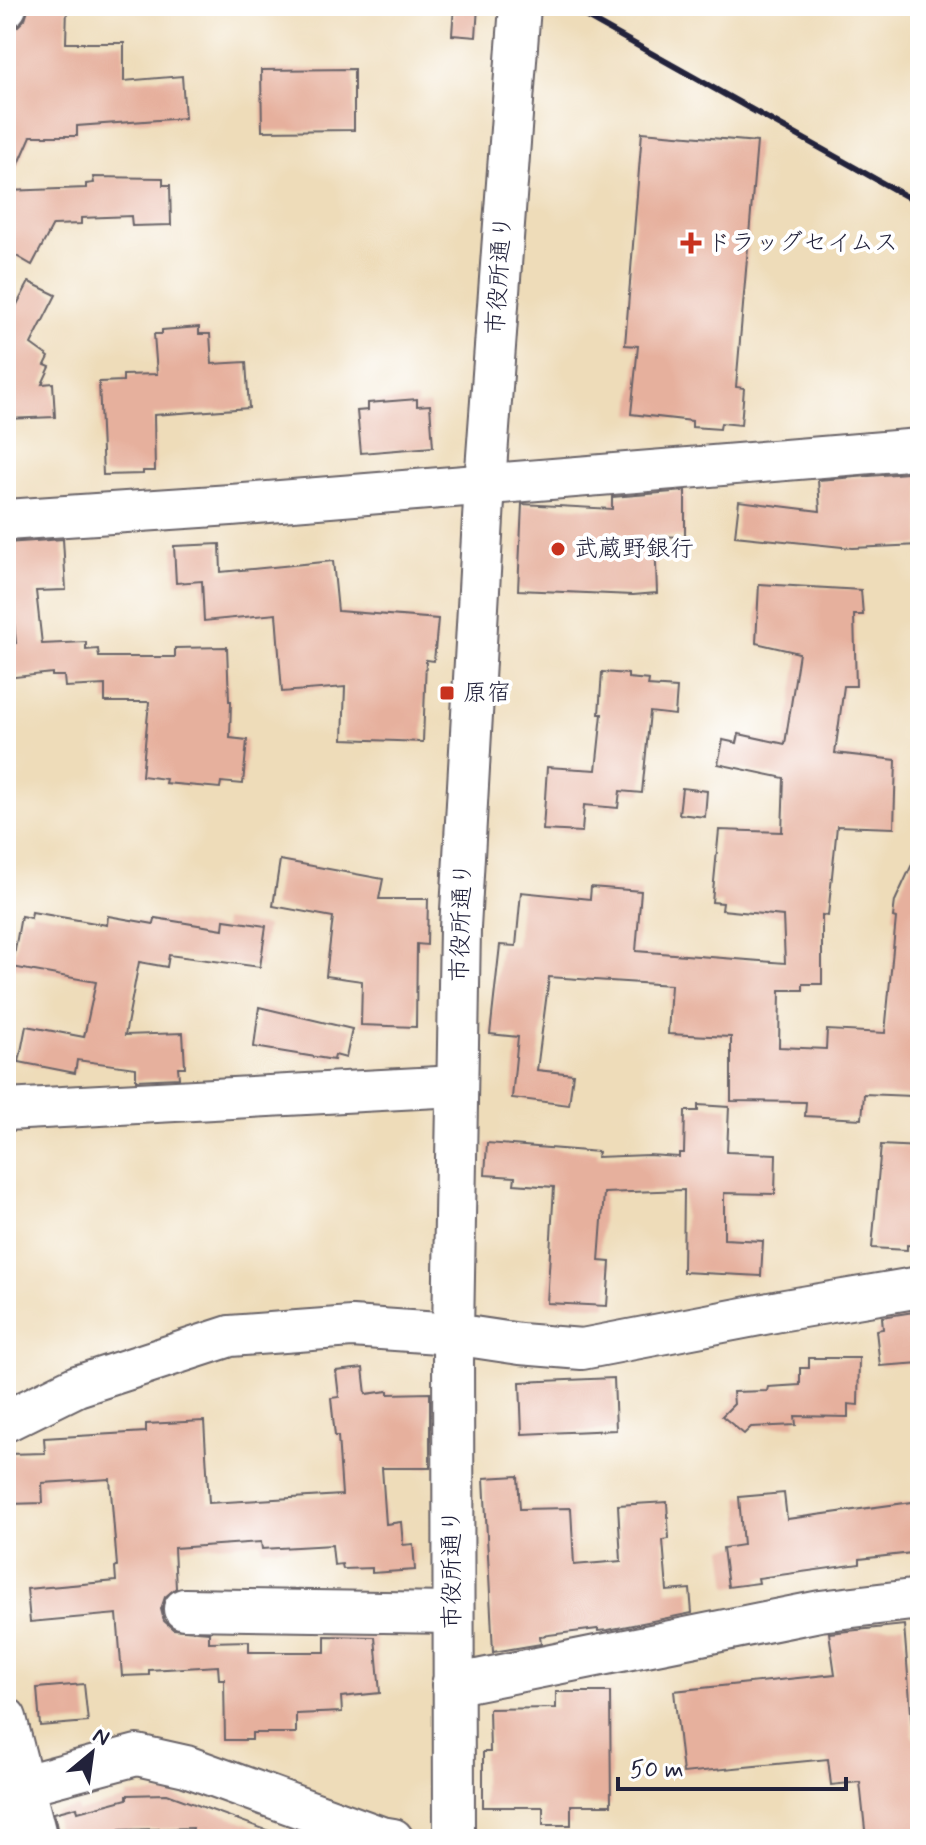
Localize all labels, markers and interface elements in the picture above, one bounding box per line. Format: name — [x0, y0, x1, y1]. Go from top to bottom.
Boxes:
street label: 市役所通り — [480, 214, 520, 336]
place label: ドラッグセイムス — [707, 228, 898, 259]
marker: ドラッグセイムス — [682, 234, 700, 252]
place label: 武蔵野銀行 — [574, 534, 694, 565]
marker: 武蔵野銀行 — [549, 540, 567, 558]
place label: 原宿 — [463, 678, 511, 709]
marker: 原宿 — [438, 684, 456, 702]
street label: 市役所通り — [444, 861, 480, 983]
street label: 市役所通り — [437, 1509, 468, 1629]
north arrow — [52, 1713, 132, 1793]
text: N — [88, 1721, 114, 1753]
scale bar — [618, 1741, 846, 1791]
text: 50 m — [630, 1755, 684, 1786]

